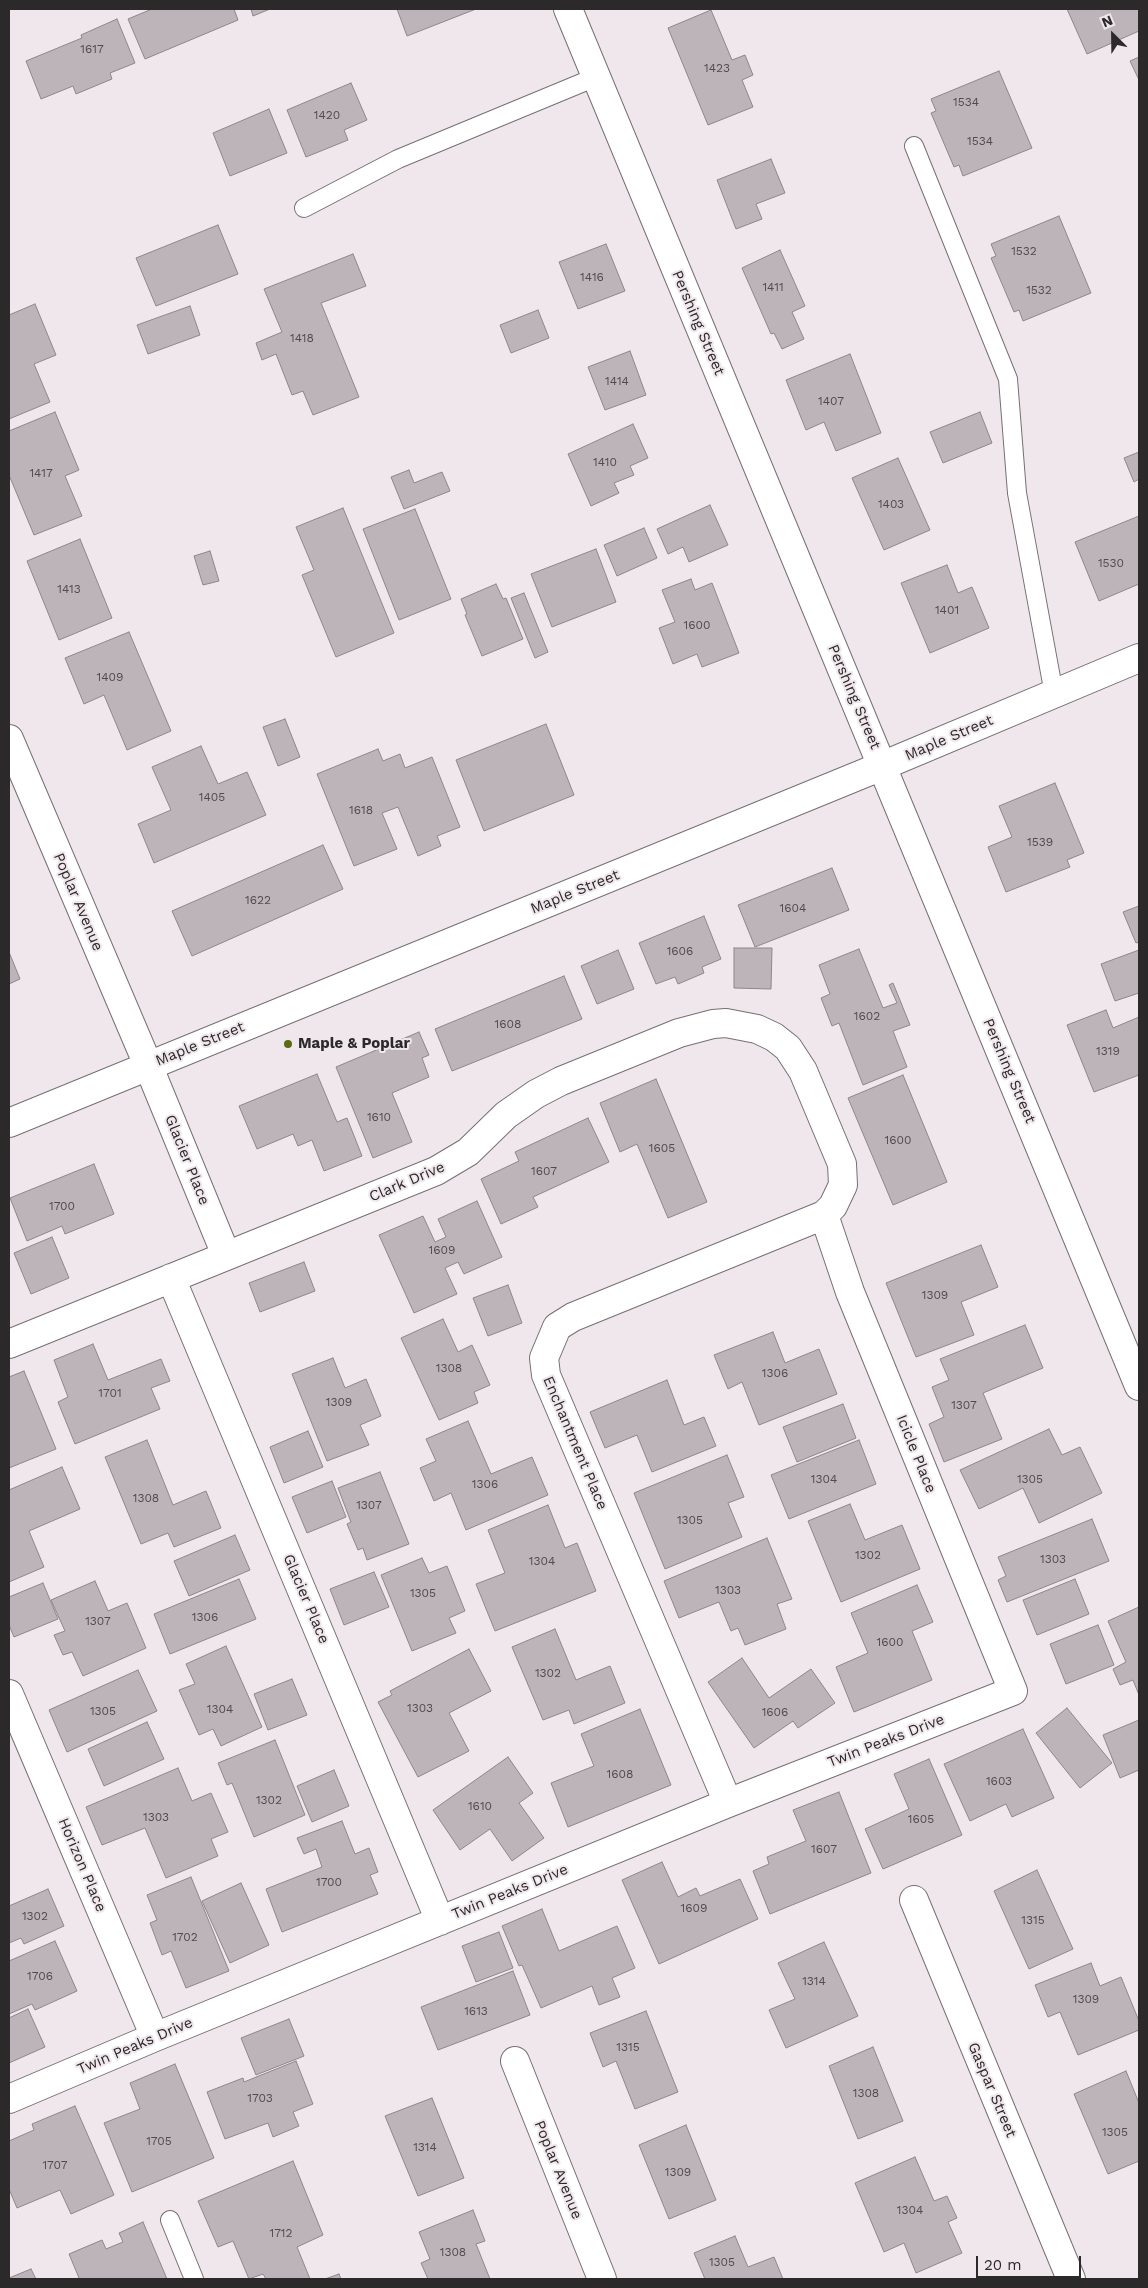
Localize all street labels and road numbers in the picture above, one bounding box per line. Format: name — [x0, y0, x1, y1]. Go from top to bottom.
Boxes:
street label: Pershing Street — [668, 268, 728, 378]
street label: Pershing Street — [824, 642, 884, 752]
street label: Maple Street — [902, 711, 996, 765]
street label: Poplar Avenue — [49, 850, 107, 954]
street label: Maple Street — [528, 866, 622, 918]
street label: Pershing Street — [979, 1016, 1039, 1126]
street label: Maple Street — [153, 1018, 247, 1070]
street label: Glacier Place — [161, 1112, 213, 1208]
street label: Clark Drive — [366, 1158, 448, 1206]
street label: Enchantment Place — [539, 1374, 611, 1512]
street label: Icicle Place — [892, 1412, 940, 1496]
street label: Glacier Place — [279, 1552, 333, 1646]
street label: Twin Peaks Drive — [825, 1710, 947, 1772]
street label: Horizon Place — [54, 1815, 110, 1915]
street label: Twin Peaks Drive — [449, 1860, 571, 1924]
street label: Twin Peaks Drive — [74, 2014, 196, 2078]
street label: Gaspar Street — [964, 2040, 1020, 2140]
street label: Poplar Avenue — [530, 2118, 586, 2222]

